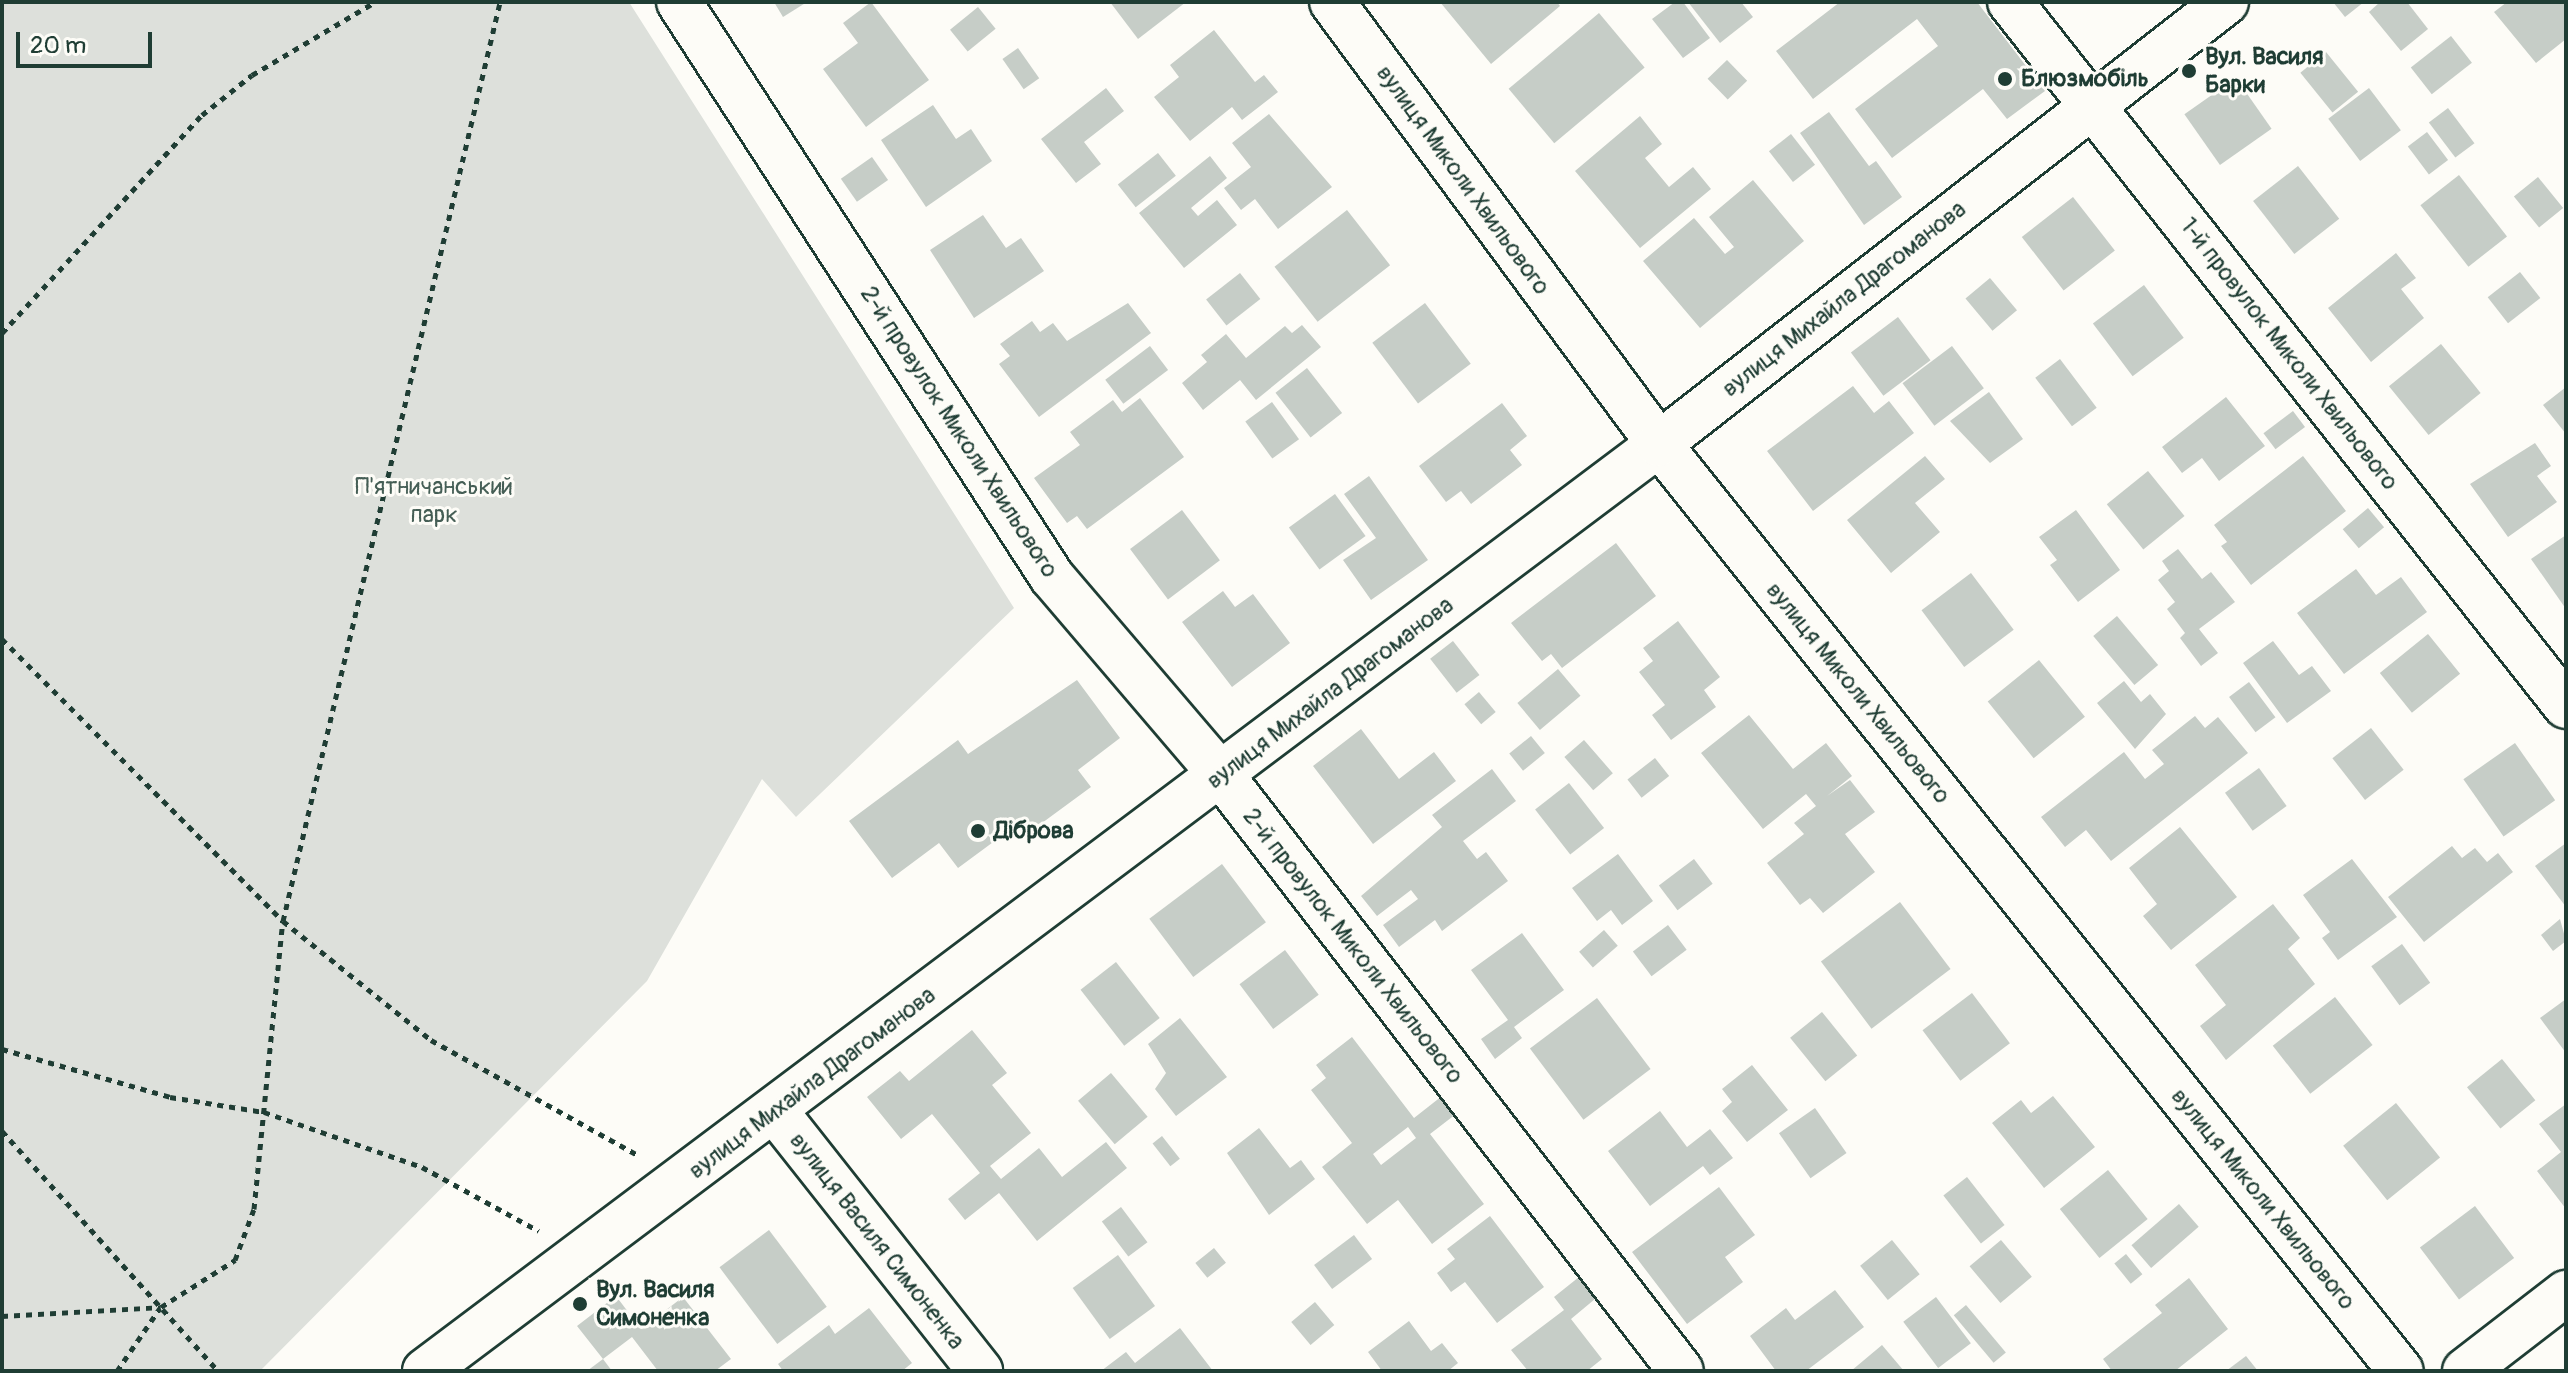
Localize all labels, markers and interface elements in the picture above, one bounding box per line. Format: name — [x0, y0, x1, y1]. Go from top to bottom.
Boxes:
scale bar — [20, 16, 156, 66]
text: 20 m — [30, 31, 86, 60]
place label: Вул. Василя Барки — [2205, 43, 2323, 99]
street label: вулиця Миколи Хвильового — [1370, 60, 1556, 300]
marker: Вул. Василя Барки — [2180, 62, 2198, 80]
place label: Блюзмобіль — [2021, 65, 2149, 93]
marker: Блюзмобіль — [1996, 70, 2014, 88]
street label: вулиця Михайла Драгоманова — [1716, 195, 1972, 403]
street label: 1-й провулок Миколи Хвильового — [2174, 212, 2404, 496]
street label: 2-й провулок Миколи Хвильового — [854, 281, 1064, 583]
park label: П'ятничанський парк — [355, 473, 513, 529]
street label: вулиця Миколи Хвильового — [1760, 577, 1956, 809]
street label: вулиця Михайла Драгоманова — [1201, 591, 1459, 795]
street label: 2-й провулок Миколи Хвильового — [1237, 803, 1469, 1089]
place label: Діброва — [994, 817, 1074, 845]
marker: Діброва — [969, 822, 987, 840]
street label: вулиця Михайла Драгоманова — [683, 981, 941, 1185]
street label: вулиця Миколи Хвильового — [2165, 1083, 2361, 1315]
street label: вулиця Василя Симоненка — [783, 1127, 971, 1355]
place label: Вул. Василя Симоненка — [596, 1276, 714, 1332]
marker: Вул. Василя Симоненка — [571, 1295, 589, 1313]

